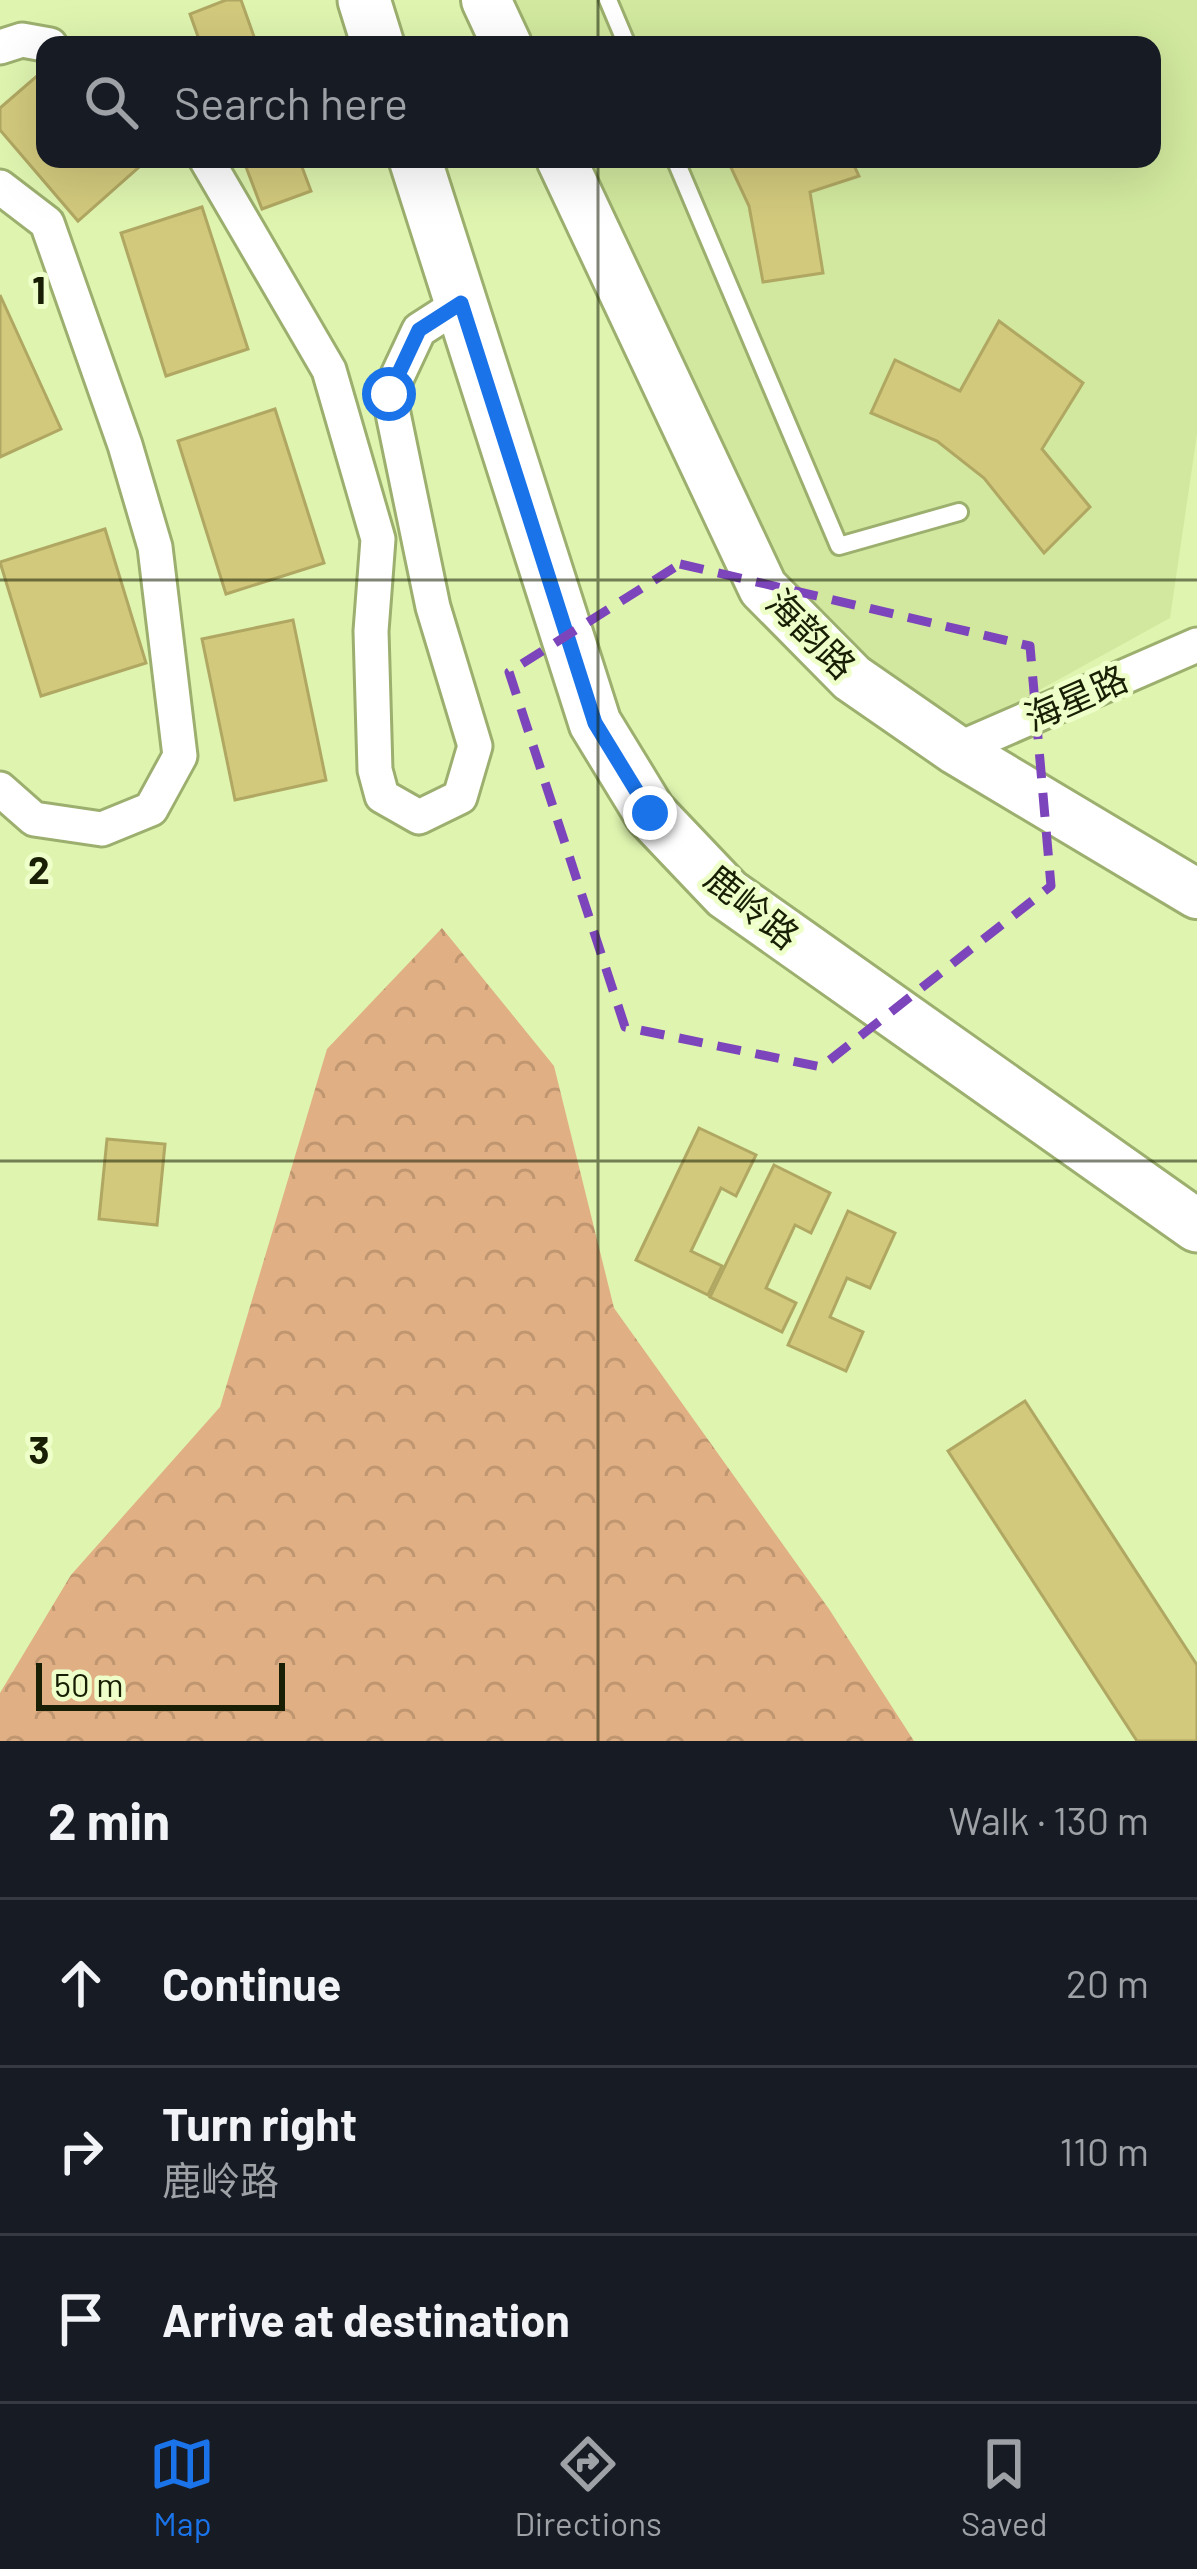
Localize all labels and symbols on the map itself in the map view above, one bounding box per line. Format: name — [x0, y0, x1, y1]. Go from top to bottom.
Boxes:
text: 1 — [32, 265, 46, 312]
route start — [362, 367, 416, 421]
street label: 海韵路 — [759, 580, 865, 686]
street label: 海星路 — [1017, 655, 1133, 738]
route end — [623, 786, 677, 840]
text: 2 — [28, 845, 50, 892]
street label: 鹿岭路 — [697, 855, 808, 957]
text: 3 — [28, 1425, 50, 1472]
scale bar — [36, 1657, 285, 1710]

